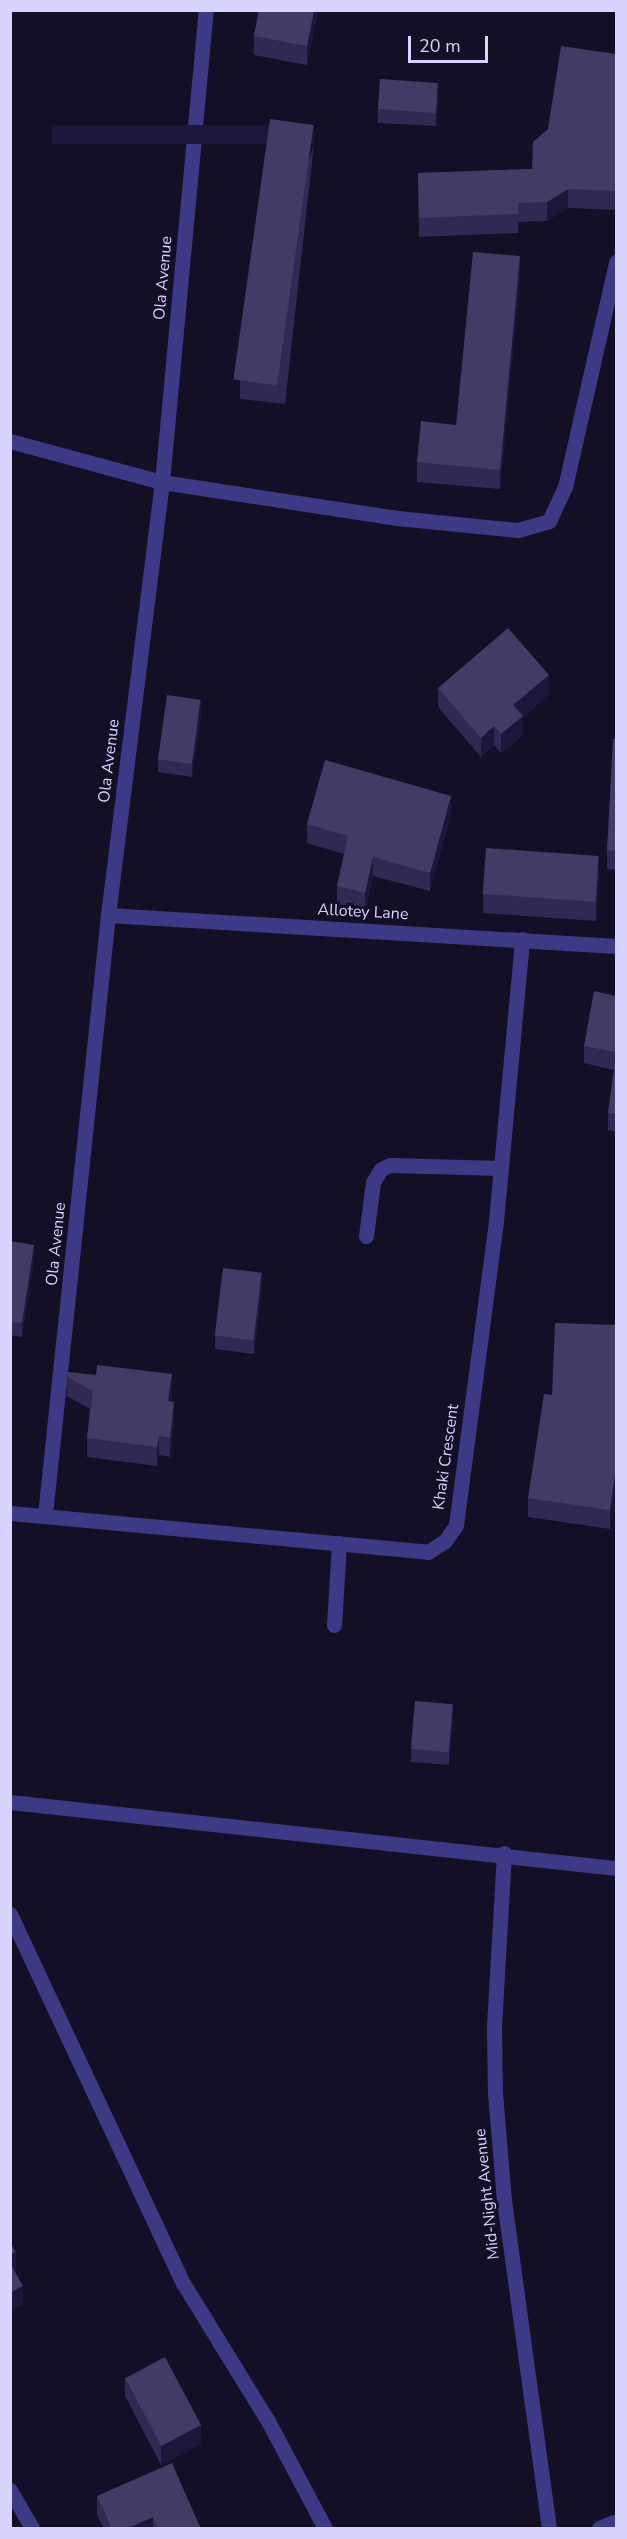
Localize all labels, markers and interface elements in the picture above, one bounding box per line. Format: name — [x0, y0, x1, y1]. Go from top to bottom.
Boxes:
scale bar — [411, 24, 490, 62]
text: 20 m — [419, 34, 461, 58]
street label: Ola Avenue — [150, 235, 176, 321]
street label: Ola Avenue — [94, 718, 124, 804]
street label: Allotey Lane — [317, 900, 409, 924]
street label: Ola Avenue — [42, 1201, 70, 1287]
street label: Khaki Crescent — [429, 1403, 463, 1511]
street label: Mid-Night Avenue — [471, 2128, 503, 2260]

